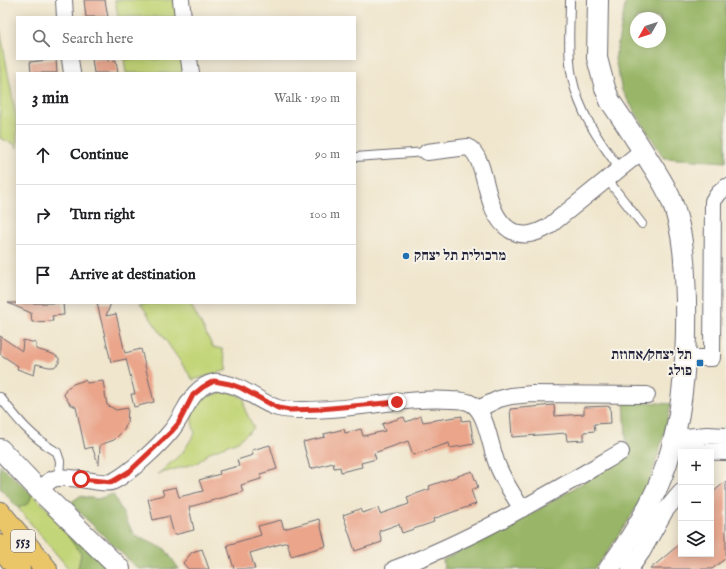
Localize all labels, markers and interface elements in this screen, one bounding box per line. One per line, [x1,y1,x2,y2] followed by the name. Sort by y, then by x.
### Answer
[630,12,666,48] north arrow
[16,16,356,60] search box
[30,27,52,49] icon: search
[62,29,133,48] text: Search here
[32,88,69,109] text: 3 min
[274,90,340,107] text: Walk · 190 m
[32,144,54,166] icon: ahead
[70,145,128,164] text: Continue
[315,146,340,163] text: 90 m
[32,204,54,226] icon: right
[70,205,135,224] text: Turn right
[310,206,340,223] text: 100 m
[414,247,506,265] place label: מרכולית תל יצחק
[401,251,411,261] marker: מרכולית תל יצחק
[32,264,54,286] icon: arrive
[70,265,196,284] text: Arrive at destination
[611,346,692,380] place label: תל יצחק/אחוזת פולג
[695,358,705,368] marker: תל יצחק/אחוזת פולג
[388,393,406,411] route end
[678,449,714,557] map controls
[678,449,714,485] button: +
[72,470,90,488] route start
[678,485,714,521] button: −
[678,521,714,557] button: layers
[11,530,35,552] road number: 553

